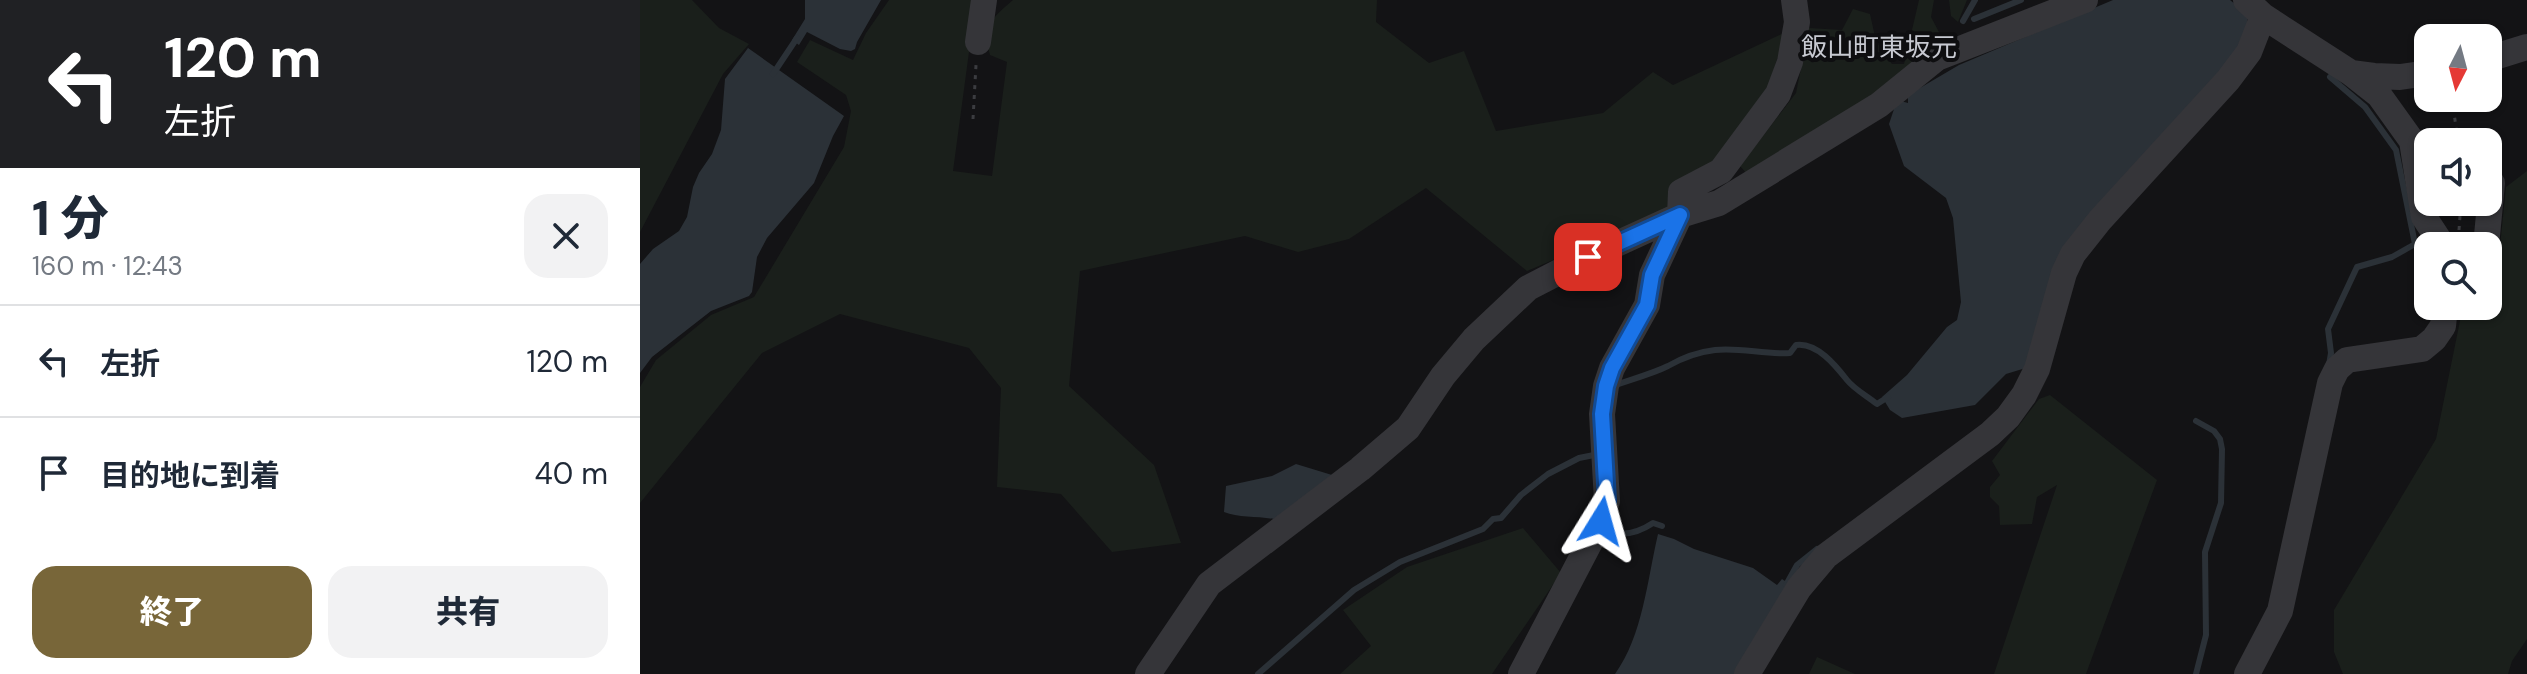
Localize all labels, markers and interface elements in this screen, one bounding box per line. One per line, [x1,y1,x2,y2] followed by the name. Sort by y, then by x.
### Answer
[164,21,322,94] text: 120 m
[2414,24,2502,112] north arrow
[2414,24,2502,320] map controls
[1801,30,1957,64] district label: 飯山町東坂元
[32,32,136,136] icon: left
[164,98,236,145] text: 左折
[2414,128,2502,216] button: sound
[32,187,109,250] text: 1 分
[524,194,608,278] button: close
[1554,223,1622,291] pin
[2414,232,2502,320] button: search
[1566,235,1610,279] icon: arrive
[32,249,183,283] text: 160 m · 12:43
[32,339,76,383] icon: left
[526,342,608,381] text: 120 m
[100,344,160,383] text: 左折
[32,451,76,495] icon: arrive
[535,454,608,493] text: 40 m
[100,456,280,495] text: 目的地に到着
[1559,479,1643,563] position arrow
[32,566,312,658] button: 終了
[328,566,608,658] button: 共有

